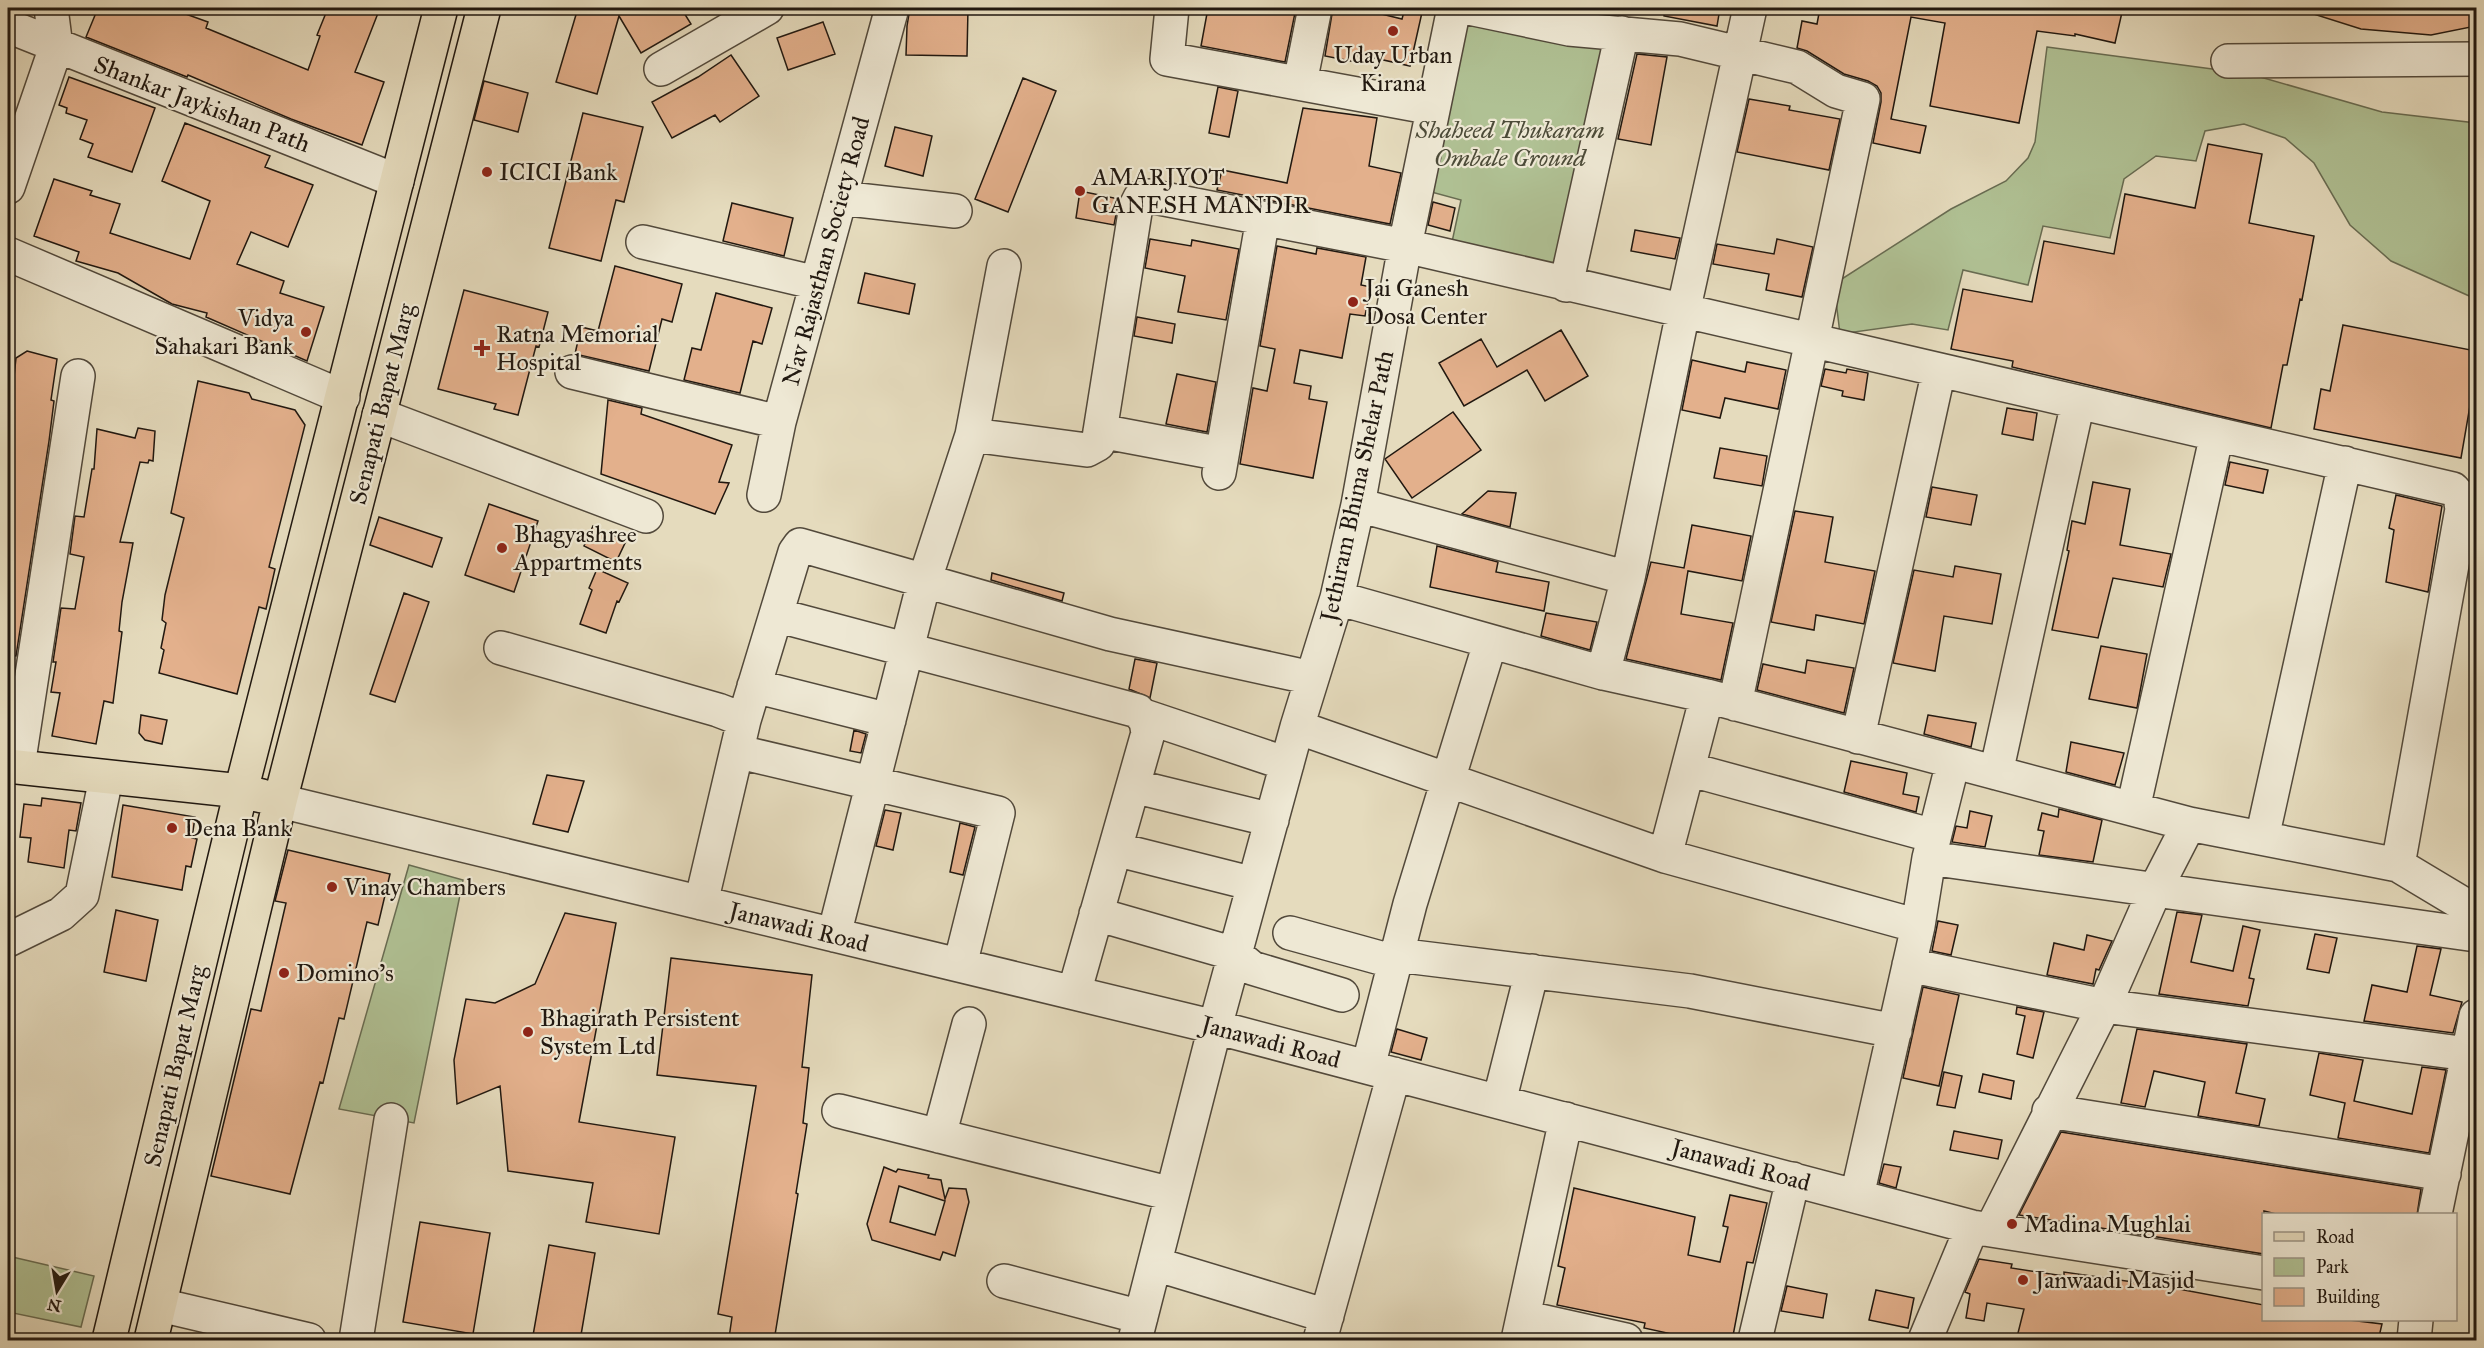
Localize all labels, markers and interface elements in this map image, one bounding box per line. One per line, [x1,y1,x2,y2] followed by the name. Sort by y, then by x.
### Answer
[1386,24,1400,38] marker: Uday Urban Kirana
[1334,40,1452,98] place label: Uday Urban Kirana
[90,49,314,159] street label: Shankar Jaykishan Path
[776,113,876,389] street label: Nav Rajasthan Society Road
[1414,115,1605,173] park label: Shaheed Thukaram Ombale Ground
[499,157,618,187] place label: ICICI Bank
[1091,162,1311,220] place label: AMARJYOT GANESH MANDIR
[480,165,494,179] marker: ICICI Bank
[1073,184,1087,198] marker: AMARJYOT GANESH MANDIR
[1362,273,1487,331] place label: Jai Ganesh Dosa Center
[1346,295,1360,309] marker: Jai Ganesh Dosa Center
[343,300,422,508] street label: Senapati Bapat Marg
[154,303,295,361] place label: Vidya Sahakari Bank
[496,319,659,377] place label: Ratna Memorial Hospital
[299,325,313,339] marker: Vidya Sahakari Bank
[473,339,491,357] marker: Ratna Memorial Hospital
[1313,348,1400,627] street label: Jethiram Bhima Shelar Path
[513,519,642,577] place label: Bhagyashree Appartments
[495,541,509,555] marker: Bhagyashree Appartments
[184,813,292,843] place label: Dena Bank
[165,821,179,835] marker: Dena Bank
[343,872,506,902] place label: Vinay Chambers
[325,880,339,894] marker: Vinay Chambers
[723,894,872,959] street label: Janawadi Road
[296,958,394,988] place label: Domino's
[137,961,213,1170] street label: Senapati Bapat Marg
[277,966,291,980] marker: Domino's
[540,1003,740,1061] place label: Bhagirath Persistent System Ltd
[1195,1008,1344,1075] street label: Janawadi Road
[521,1025,535,1039] marker: Bhagirath Persistent System Ltd
[1665,1131,1814,1198] street label: Janawadi Road
[2024,1209,2191,1239] place label: Madina Mughlai
[2262,1213,2457,1321] legend
[2005,1217,2019,1231] marker: Madina Mughlai
[2316,1226,2354,1248] text: Road
[2316,1256,2349,1278] text: Park
[27,1261,87,1321] north arrow
[2032,1265,2195,1295] place label: Janwaadi Masjid
[2016,1273,2030,1287] marker: Janwaadi Masjid
[2316,1286,2380,1309] text: Building
[45,1295,63,1316] text: N

